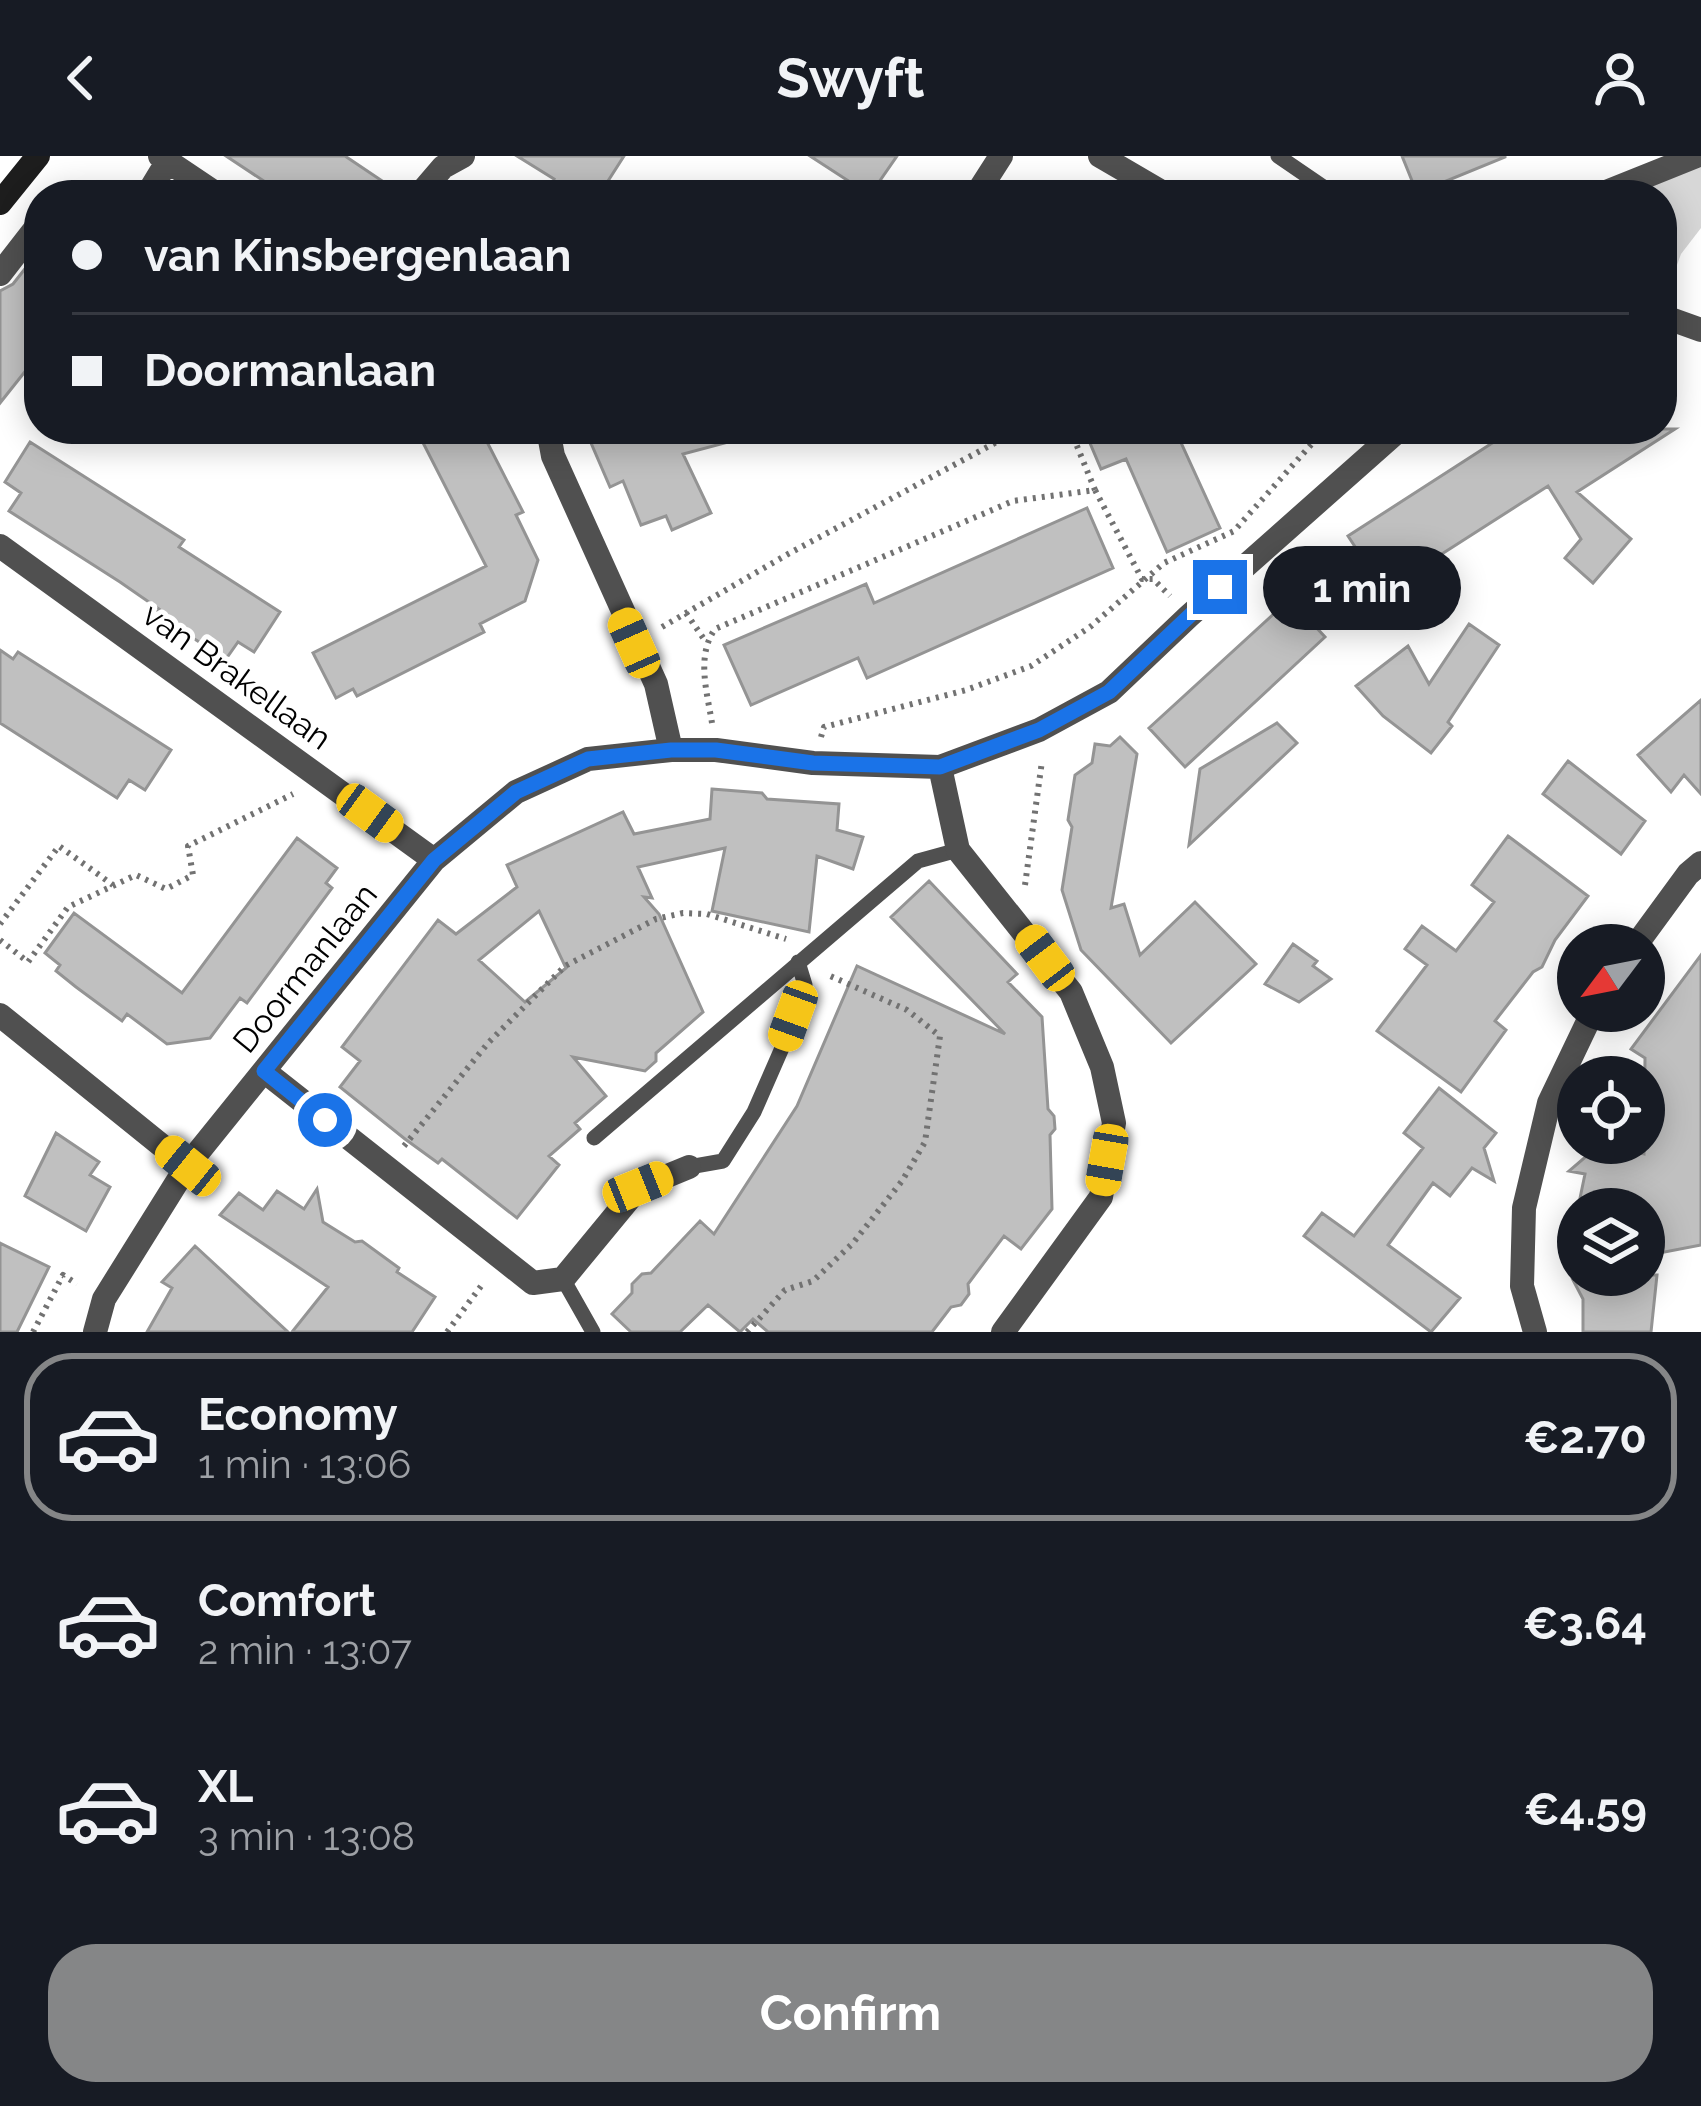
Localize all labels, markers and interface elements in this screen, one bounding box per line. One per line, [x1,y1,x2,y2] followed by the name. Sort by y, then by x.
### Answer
[48,45,114,111] icon: back
[1587,45,1653,111] icon: person
[777,46,924,110] text: Swyft
[144,229,571,282] text: van Kinsbergenlaan
[144,344,436,397] text: Doormanlaan
[1262,545,1460,629] callout: 1 min
[1193,560,1247,614] route end
[1313,565,1411,611] text: 1 min
[135,595,339,757] street label: van Brakellaan
[603,603,665,683] car
[330,777,410,849] car
[225,876,385,1060] street label: Doormanlaan
[1009,918,1081,998] car
[1557,924,1665,1032] north arrow
[1557,924,1665,1296] map controls
[764,976,822,1056] car
[1557,1056,1665,1164] button: locate
[298,1093,352,1147] route start
[1083,1121,1131,1199] car
[149,1129,227,1203] car
[598,1157,678,1217] car
[1557,1188,1665,1296] button: layers
[54,1383,162,1491] icon: car
[198,1388,398,1441] text: Economy
[1524,1411,1647,1464] text: €2.70
[198,1441,411,1487] text: 1 min · 13:06
[54,1569,162,1677] icon: car
[198,1574,376,1627] text: Comfort
[1523,1597,1647,1650] text: €3.64
[198,1627,412,1673] text: 2 min · 13:07
[54,1755,162,1863] icon: car
[198,1760,253,1813] text: XL
[1524,1783,1647,1836] text: €4.59
[198,1813,415,1859] text: 3 min · 13:08
[48,1944,1653,2082] button: Confirm

